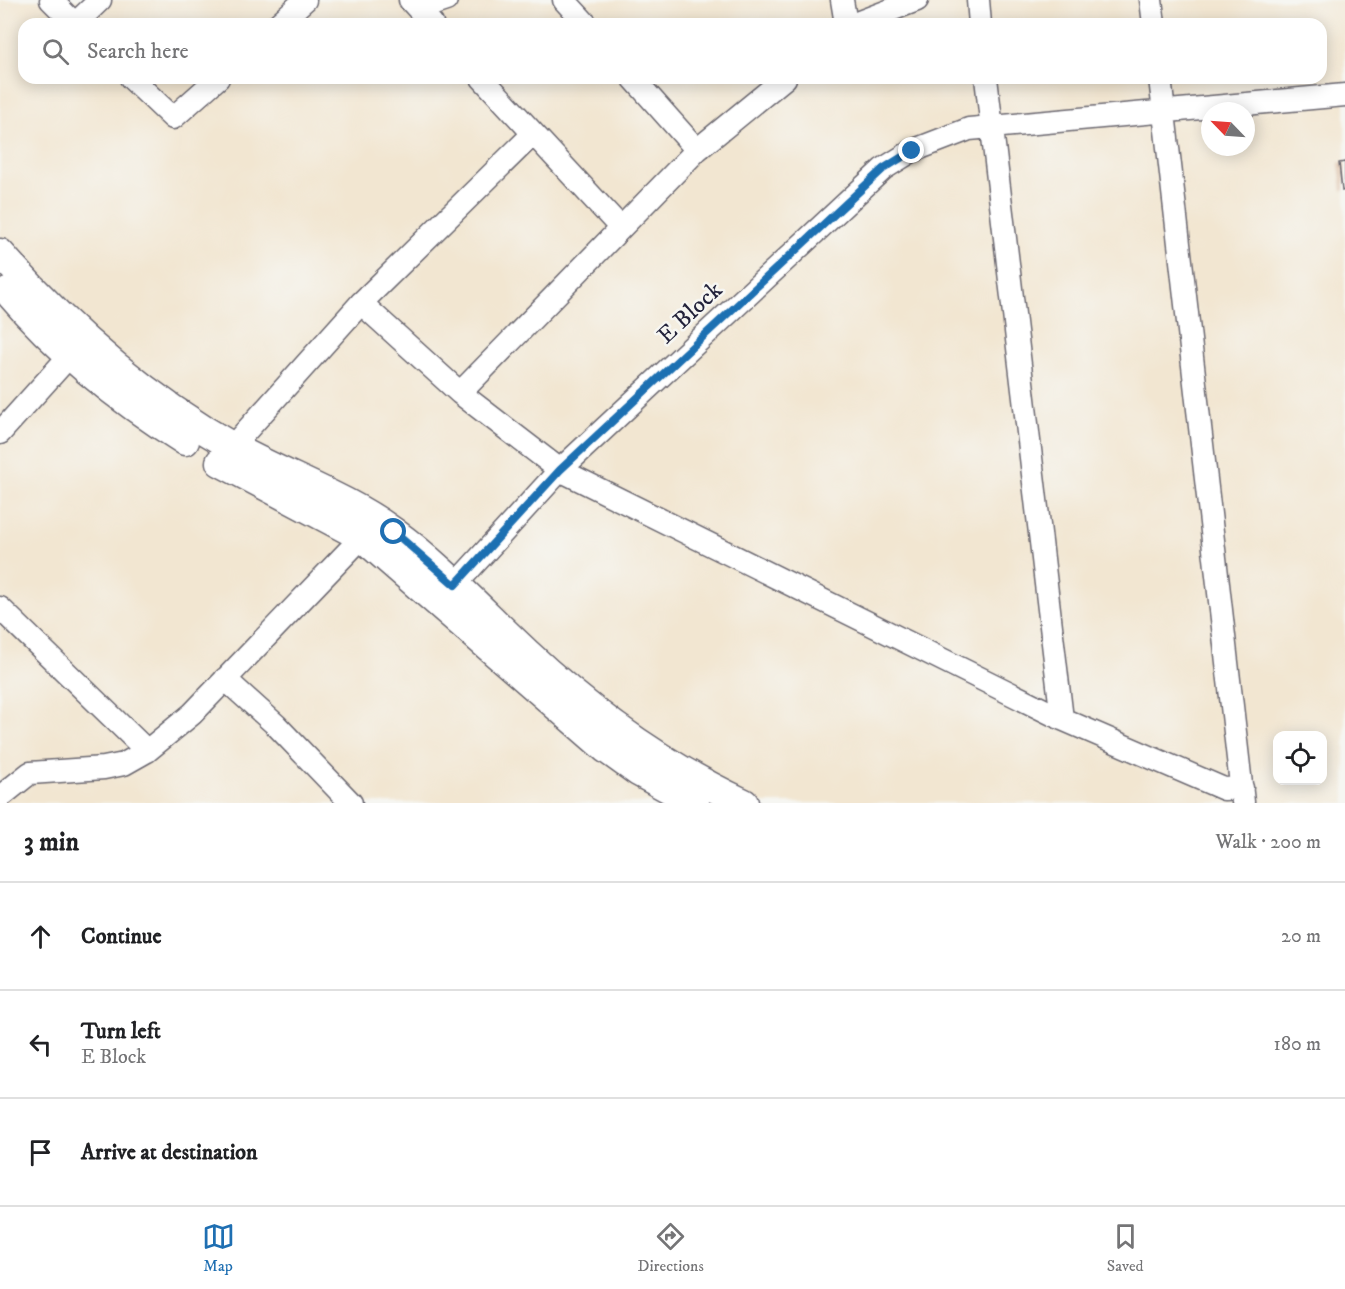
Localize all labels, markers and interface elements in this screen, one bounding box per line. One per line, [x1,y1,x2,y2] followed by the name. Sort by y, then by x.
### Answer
[18,18,1327,84] search box
[39,35,72,68] icon: search
[87,38,189,65] text: Search here
[1201,102,1255,156] north arrow
[898,137,924,163] route end
[651,275,729,351] street label: E Block
[380,518,406,544] route start
[1273,731,1327,785] map controls
[1273,731,1327,785] button: locate
[24,826,79,859] text: 3 min
[1215,830,1321,855] text: Walk · 200 m
[24,920,57,953] icon: ahead
[81,923,162,950] text: Continue
[1281,924,1321,949] text: 20 m
[81,1018,161,1045] text: Turn left
[24,1028,57,1061] icon: left
[1274,1032,1321,1057] text: 180 m
[81,1045,146,1070] text: E Block
[24,1136,57,1169] icon: arrive
[81,1139,258,1166] text: Arrive at destination
[202,1220,235,1276] tab: Map
[638,1220,704,1276] tab: Directions
[1107,1220,1144,1276] tab: Saved

